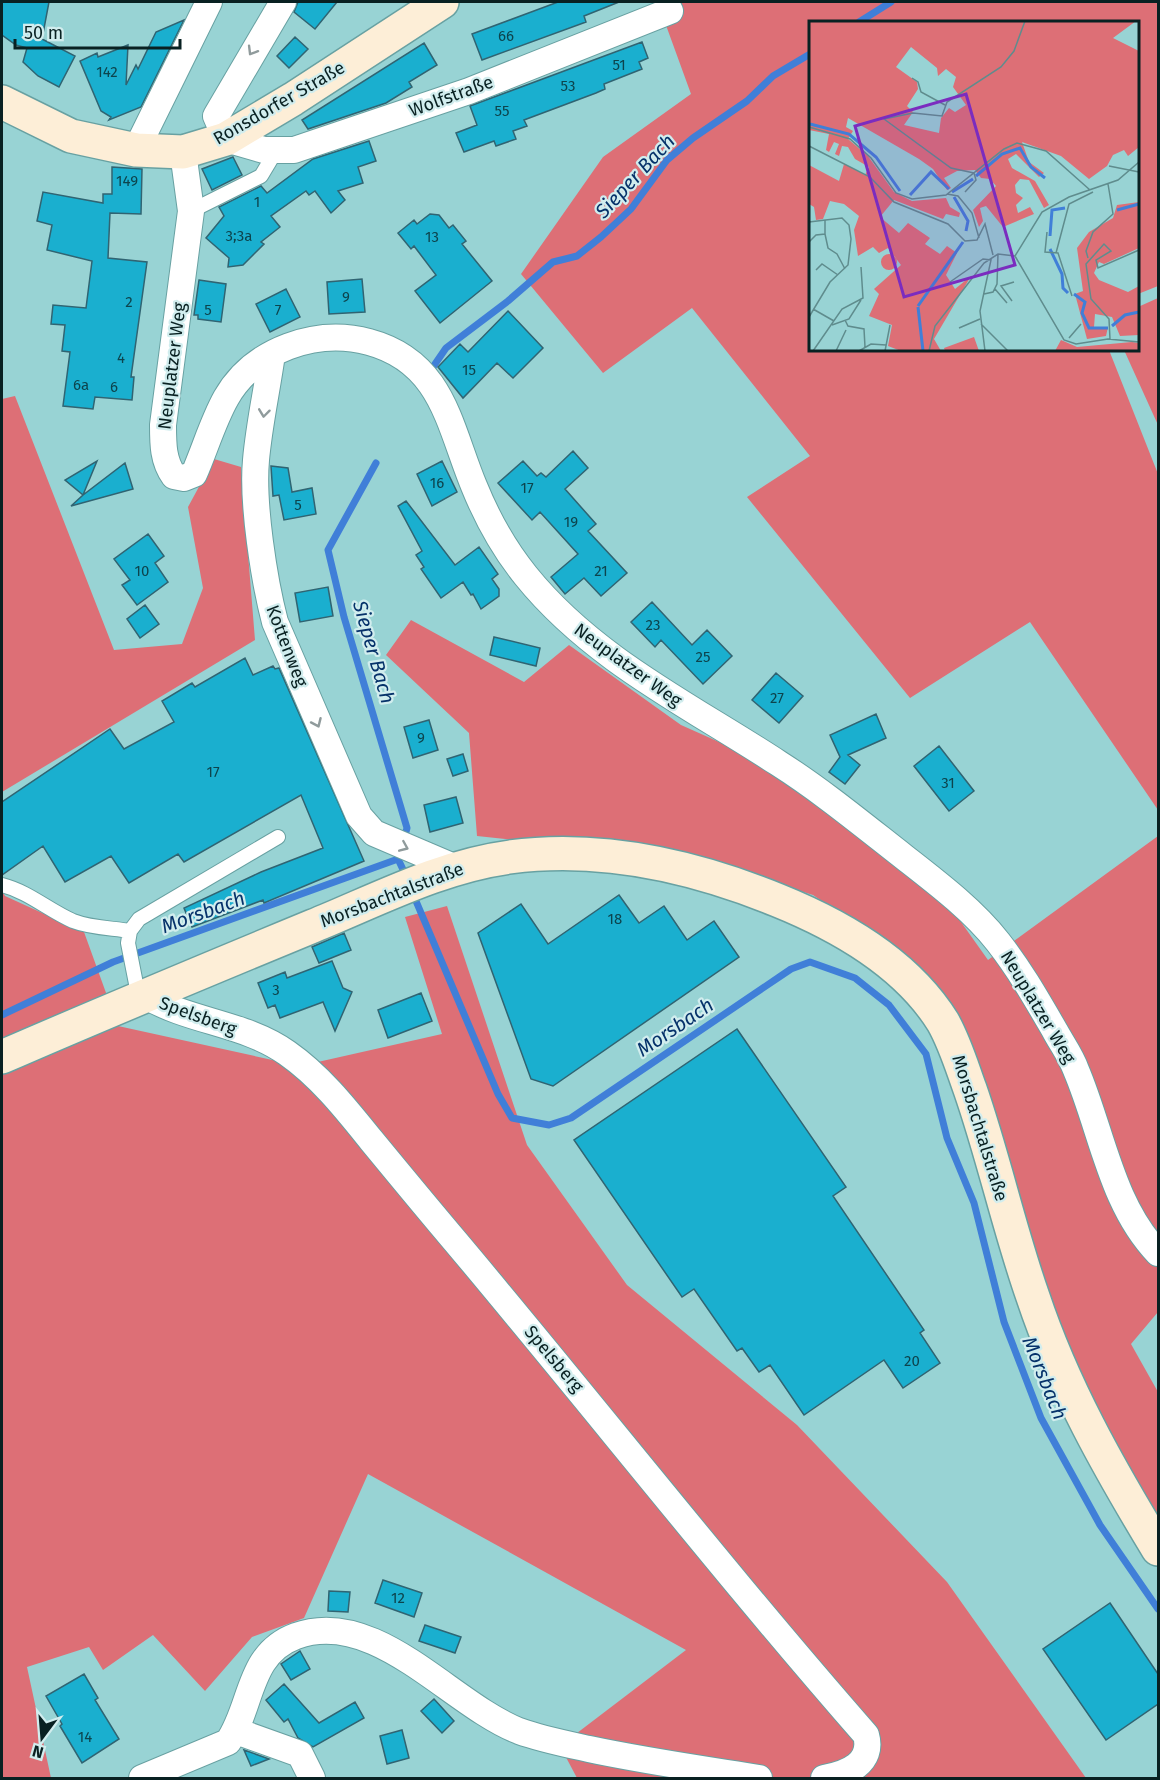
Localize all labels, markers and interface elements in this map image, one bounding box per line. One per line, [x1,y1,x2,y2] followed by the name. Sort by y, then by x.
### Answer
[15,12,180,50] scale bar
[809,21,1139,351] inset map
[24,22,63,44] text: 50 m
[498,27,514,45] house number: 66
[247,45,259,55] one-way arrow
[209,56,349,150] street label: Ronsdorfer Straße
[612,56,626,74] house number: 51
[96,63,118,81] house number: 142
[406,71,496,121] street label: Wolfstraße
[561,77,575,95] house number: 53
[495,102,509,120] house number: 55
[589,129,680,224] water label: Sieper Bach
[116,172,138,190] house number: 149
[254,193,260,211] house number: 1
[226,227,252,245] house number: 3;3a
[425,228,439,246] house number: 13
[342,288,350,306] house number: 9
[125,293,133,311] house number: 2
[153,301,191,431] street label: Neuplatzer Weg
[204,301,212,319] house number: 5
[275,301,282,319] house number: 7
[117,349,125,367] house number: 4
[462,361,476,379] house number: 15
[73,376,89,394] house number: 6a
[110,378,118,396] house number: 6
[258,408,271,417] one-way arrow
[430,474,444,492] house number: 16
[520,479,534,497] house number: 17
[294,496,302,514] house number: 5
[564,513,578,531] house number: 19
[135,562,149,580] house number: 10
[594,562,608,580] house number: 21
[348,597,400,706] water label: Sieper Bach
[261,602,313,691] street label: Kottenweg
[646,616,660,634] house number: 23
[570,619,687,712] street label: Neuplatzer Weg
[696,648,710,666] house number: 25
[770,689,784,707] house number: 27
[310,716,322,727] one-way arrow
[417,729,425,747] house number: 9
[206,763,220,781] house number: 17
[941,774,955,792] house number: 31
[398,840,409,852] one-way arrow
[317,858,467,932] street label: Morsbachtalstraße
[158,886,248,938] water label: Morsbach
[608,910,622,928] house number: 18
[996,947,1081,1068] street label: Neuplatzer Weg
[272,981,280,999] house number: 3
[156,992,240,1040] street label: Spelsberg
[632,993,718,1061] water label: Morsbach
[947,1052,1013,1204] street label: Morsbachtalstraße
[520,1321,589,1397] street label: Spelsberg
[1017,1333,1073,1423] water label: Morsbach
[904,1352,920,1370] house number: 20
[391,1589,405,1607] house number: 12
[12,1708,72,1768] north arrow
[78,1728,92,1746] house number: 14
[30,1741,46,1763] text: N

